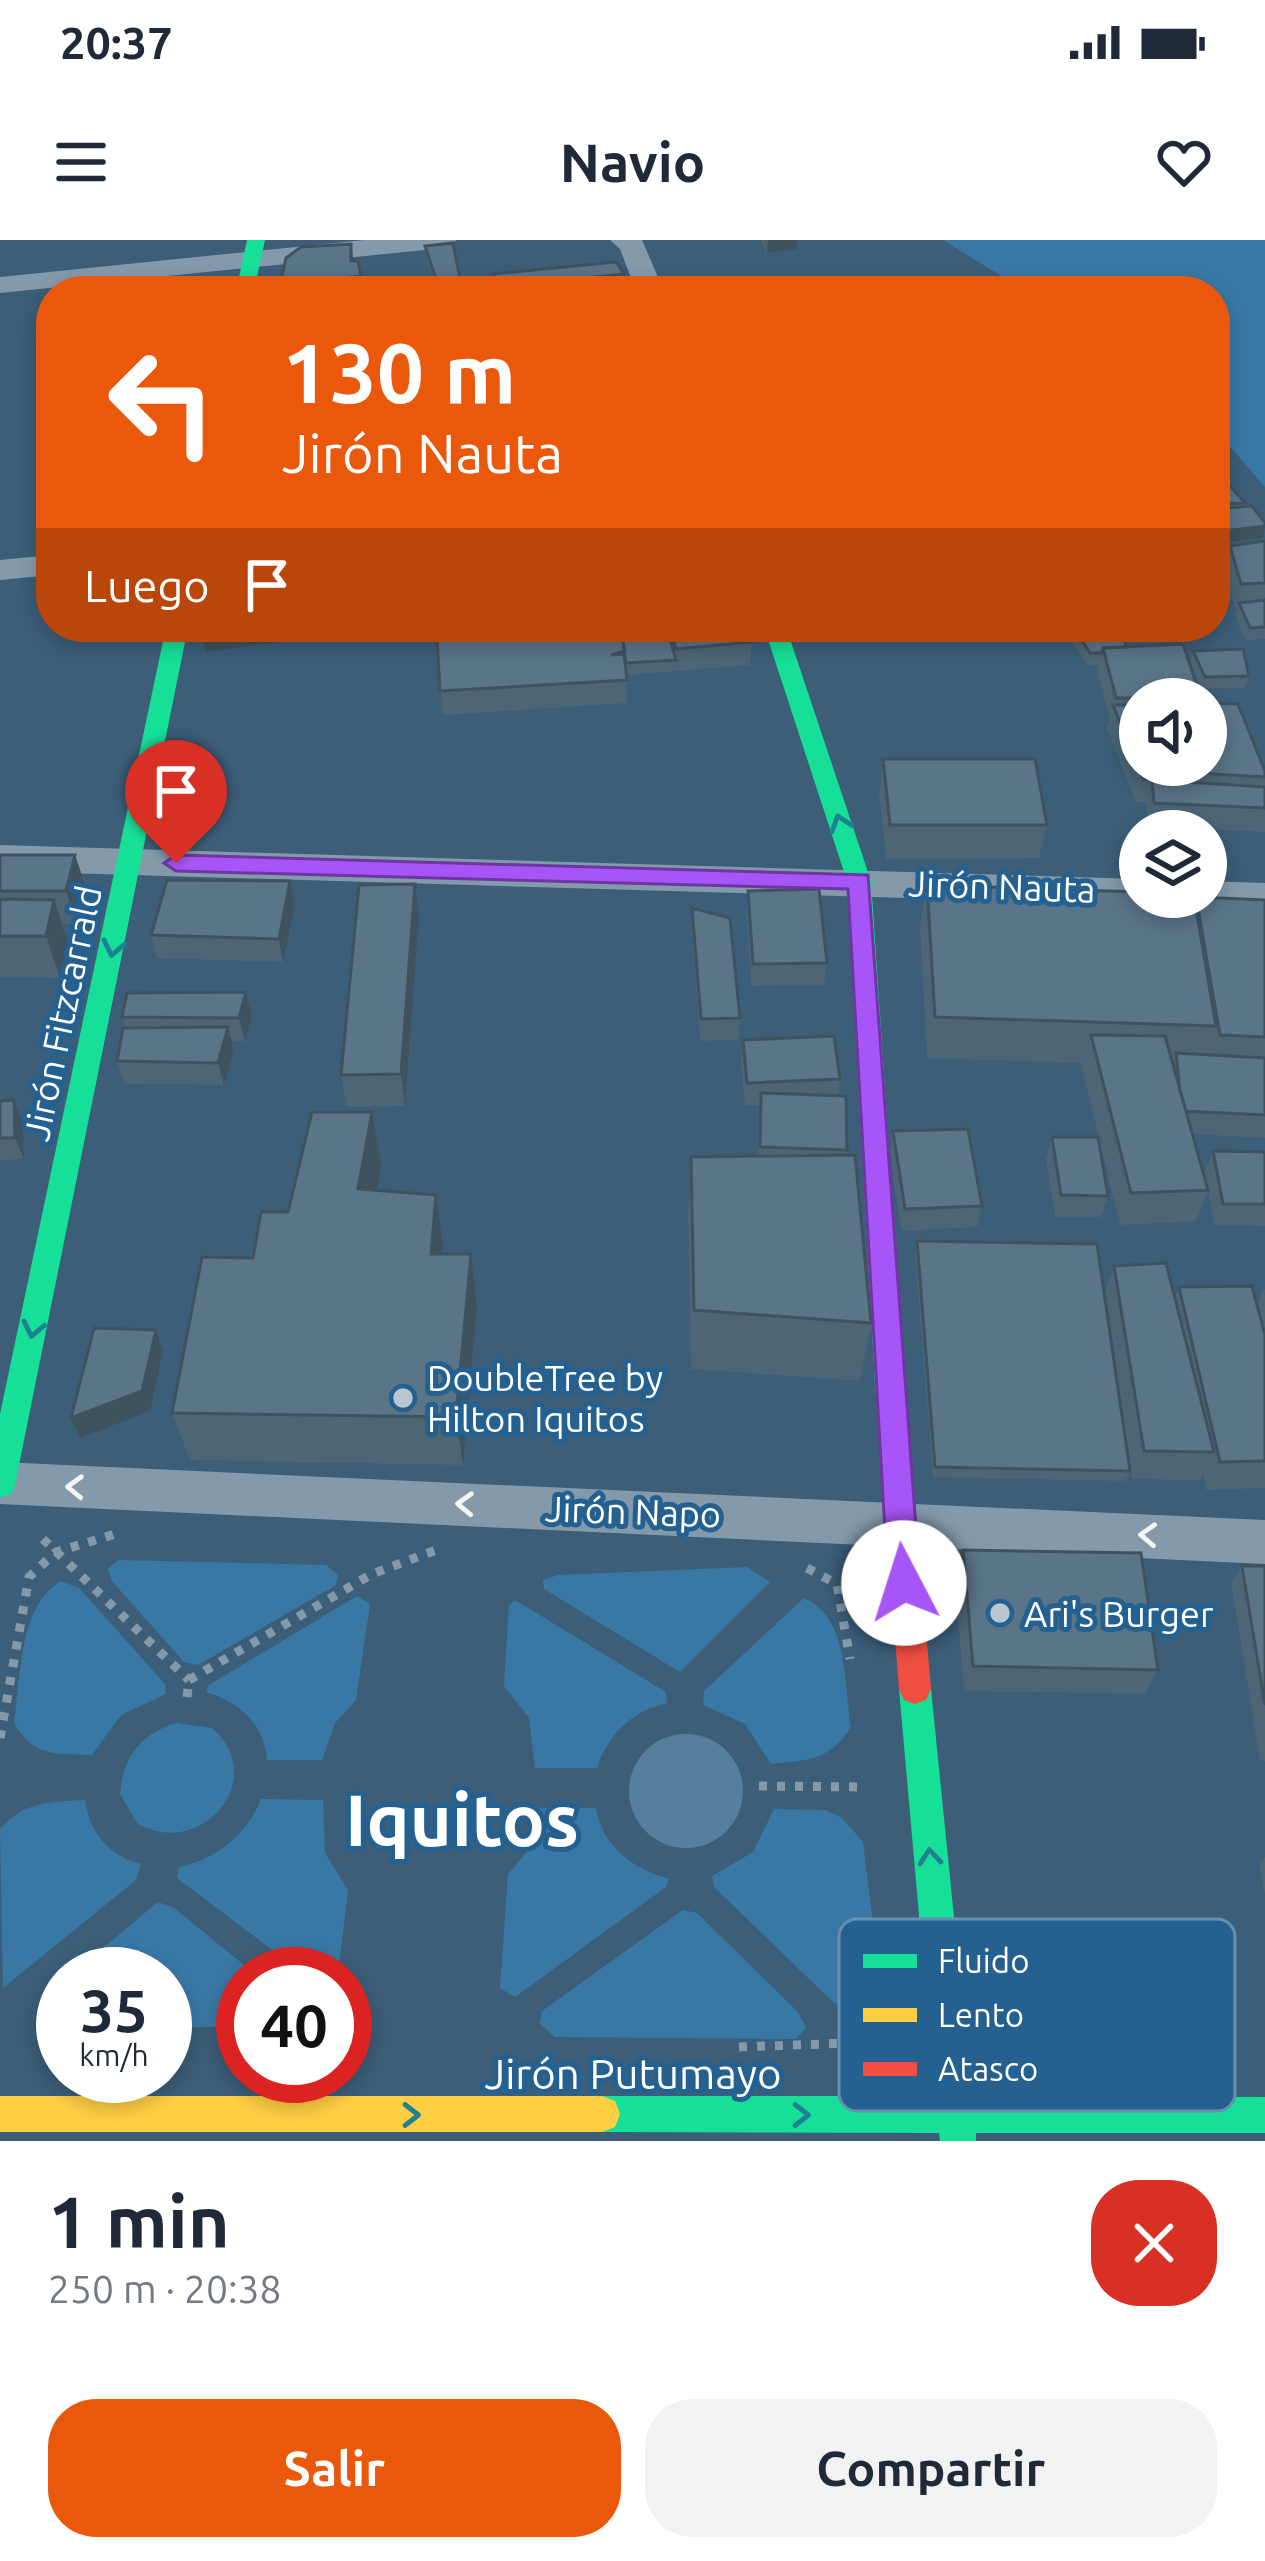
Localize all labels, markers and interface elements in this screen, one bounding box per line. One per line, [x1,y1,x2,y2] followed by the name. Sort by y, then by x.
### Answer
[60,17,173,68] text: 20:37
[48,129,114,195] icon: menu
[1151,129,1217,195] icon: heart
[560,132,705,192] text: Navio
[84,324,240,480] icon: left
[282,325,516,419] text: 130 m
[282,423,563,483] text: Jirón Nauta
[234,552,300,618] icon: arrive
[84,560,210,611] text: Luego
[1119,678,1227,918] map controls
[1119,678,1227,786] button: sound
[125,740,227,863] pin
[143,758,209,824] icon: arrive
[1119,810,1227,918] button: layers
[830,813,855,834] one-way arrow
[908,862,1096,910] street label: Jirón Nauta
[15,882,109,1144] street label: Jirón Fitzcarrald
[101,937,126,957] one-way arrow
[21,1319,46,1339] one-way arrow
[427,1357,663,1439] place label: DoubleTree by Hilton Iquitos
[390,1385,416,1411] marker: DoubleTree by Hilton Iquitos
[65,1474,84,1500] one-way arrow
[544,1487,722,1535] street label: Jirón Napo
[455,1491,474,1517] one-way arrow
[841,1520,967,1646] position arrow
[1138,1522,1157,1548] one-way arrow
[1024,1593,1214,1634] place label: Ari's Burger
[987,1600,1013,1626] marker: Ari's Burger
[345,1779,579,1860] district label: Iquitos
[918,1848,943,1867] one-way arrow
[839,1919,1235,2111] legend
[938,1942,1029,1979] text: Fluido
[216,1947,372,2103] speed limit sign: 40
[80,1976,148,2043] text: 35
[938,1996,1024,2033] text: Lento
[79,2038,149,2072] text: km/h
[484,2050,782,2097] street label: Jirón Putumayo
[938,2050,1038,2087] text: Atasco
[403,2102,421,2128] one-way arrow
[793,2102,811,2128] one-way arrow
[1091,2180,1217,2306] button: close
[48,2181,230,2262] text: 1 min
[48,2267,282,2310] text: 250 m · 20:38
[48,2399,621,2537] button: Salir
[645,2399,1217,2537] button: Compartir

